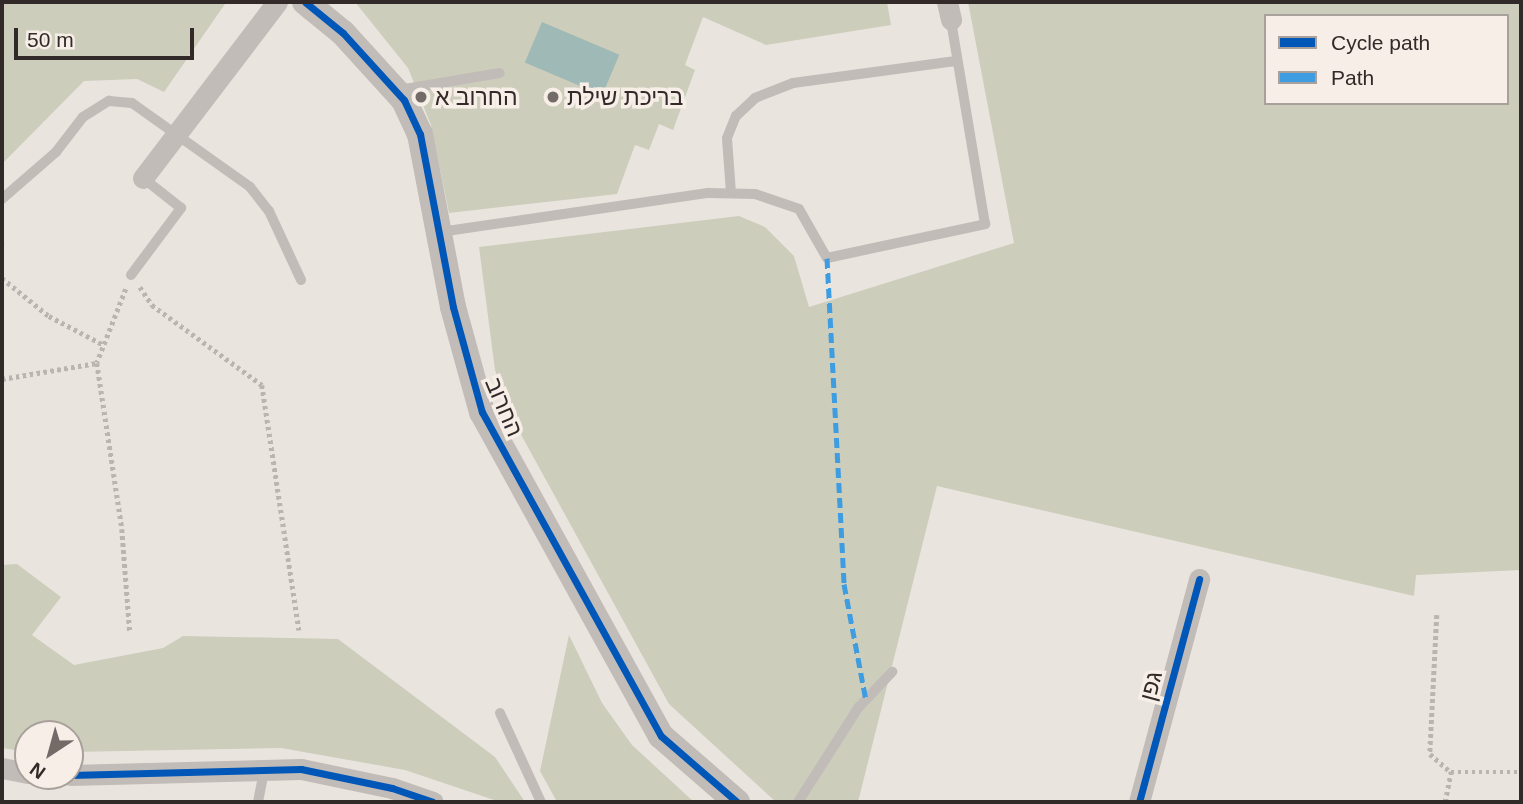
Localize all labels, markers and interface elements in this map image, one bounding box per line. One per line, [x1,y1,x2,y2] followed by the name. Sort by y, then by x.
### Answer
[18,14,198,58] scale bar
[1264,14,1509,105] legend
[27,28,74,51] text: 50 m
[1331,31,1430,54] text: Cycle path
[1331,66,1374,89] text: Path
[435,83,518,111] place label: החרוב א
[567,83,683,111] place label: בריכת שילת
[413,89,429,105] marker: החרוב א
[545,89,561,105] marker: בריכת שילת
[479,373,529,441] street label: החרוב
[1134,668,1168,704] street label: גפן
[14,720,84,790] north arrow
[26,758,49,783] text: N

